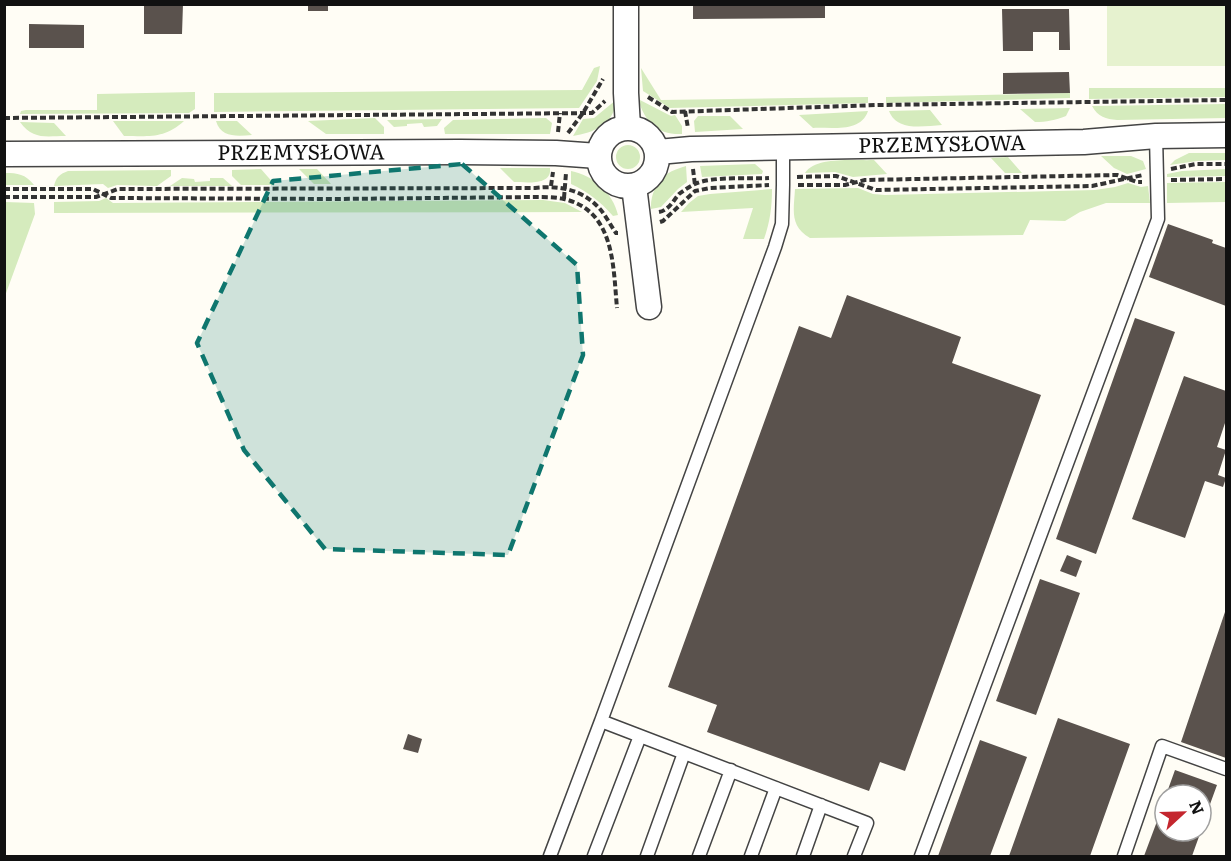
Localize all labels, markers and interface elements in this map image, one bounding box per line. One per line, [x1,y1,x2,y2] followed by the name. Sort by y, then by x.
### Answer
[858,125,1026,159] street label: PRZEMYSŁOWA
[217,134,385,166] street label: PRZEMYSŁOWA
[1153,783,1213,843] north arrow
[1184,796,1211,818] text: N

